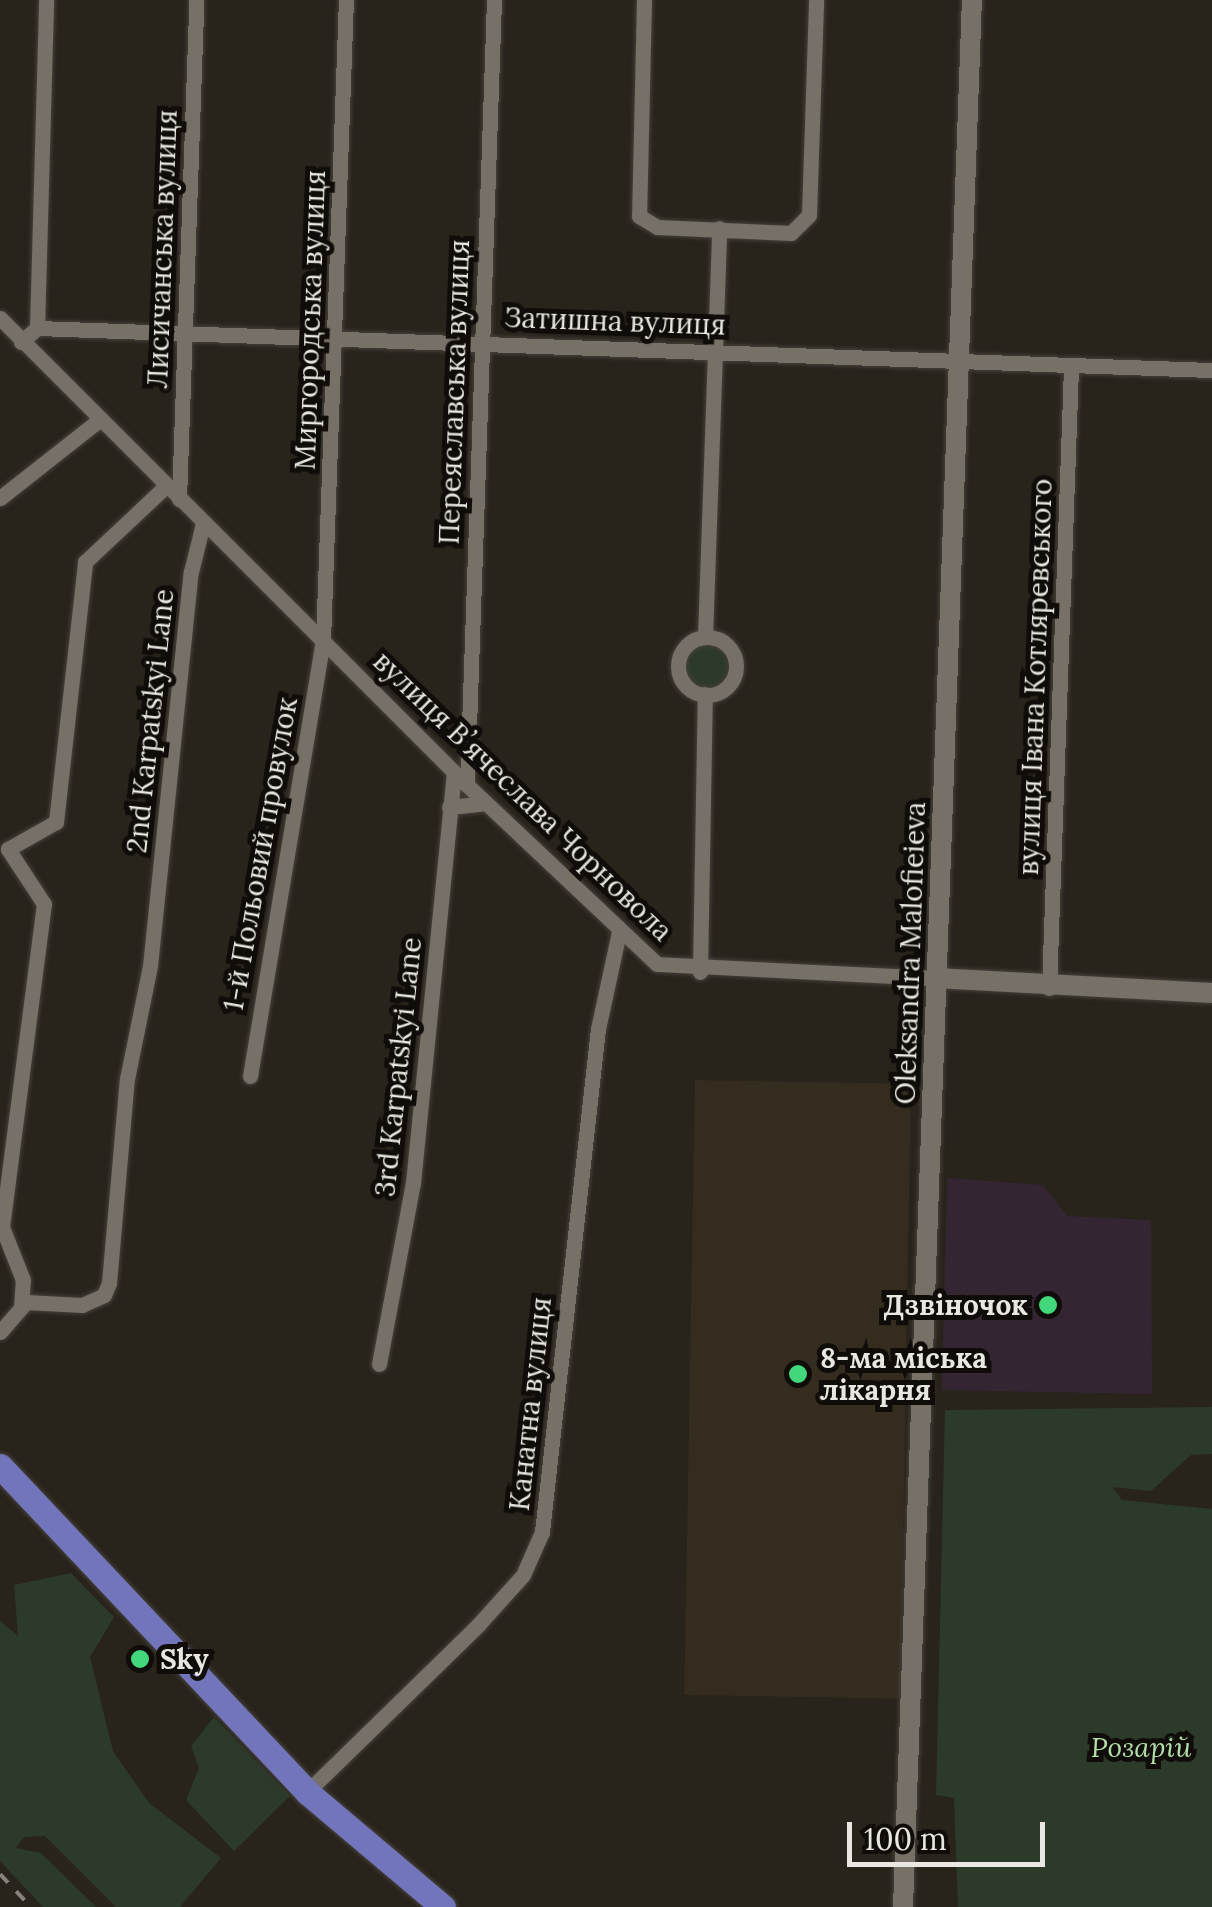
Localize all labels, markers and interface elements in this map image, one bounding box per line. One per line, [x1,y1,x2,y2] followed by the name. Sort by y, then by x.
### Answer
[140,109,184,389] street label: Лисичанська вулиця
[288,169,332,471] street label: Миргородська вулиця
[432,239,476,545] street label: Переяславська вулиця
[504,300,726,342] street label: Затишна вулиця
[1011,478,1059,876] street label: вулиця Івана Котляревського
[119,587,181,855] street label: 2nd Karpatskyi Lane
[367,644,679,948] street label: вулиця Вʼячеслава Чорновола
[216,695,304,1013] street label: 1-й Польовий провулок
[888,801,932,1105] street label: Oleksandra Malofieieva
[368,936,428,1198] street label: 3rd Karpatskyi Lane
[883,1288,1028,1322] place label: Дзвіночок
[1037,1294,1059,1316] marker: Дзвіночок
[502,1296,558,1512] street label: Канатна вулиця
[820,1341,987,1407] place label: 8-ма міська лікарня
[785,1361,811,1387] marker: 8-ма міська лікарня
[160,1642,209,1676] place label: Sky
[129,1648,151,1670] marker: Sky
[1091,1730,1191,1764] park label: Розарій
[852,1802,1050,1864] scale bar
[864,1820,947,1858] text: 100 m

